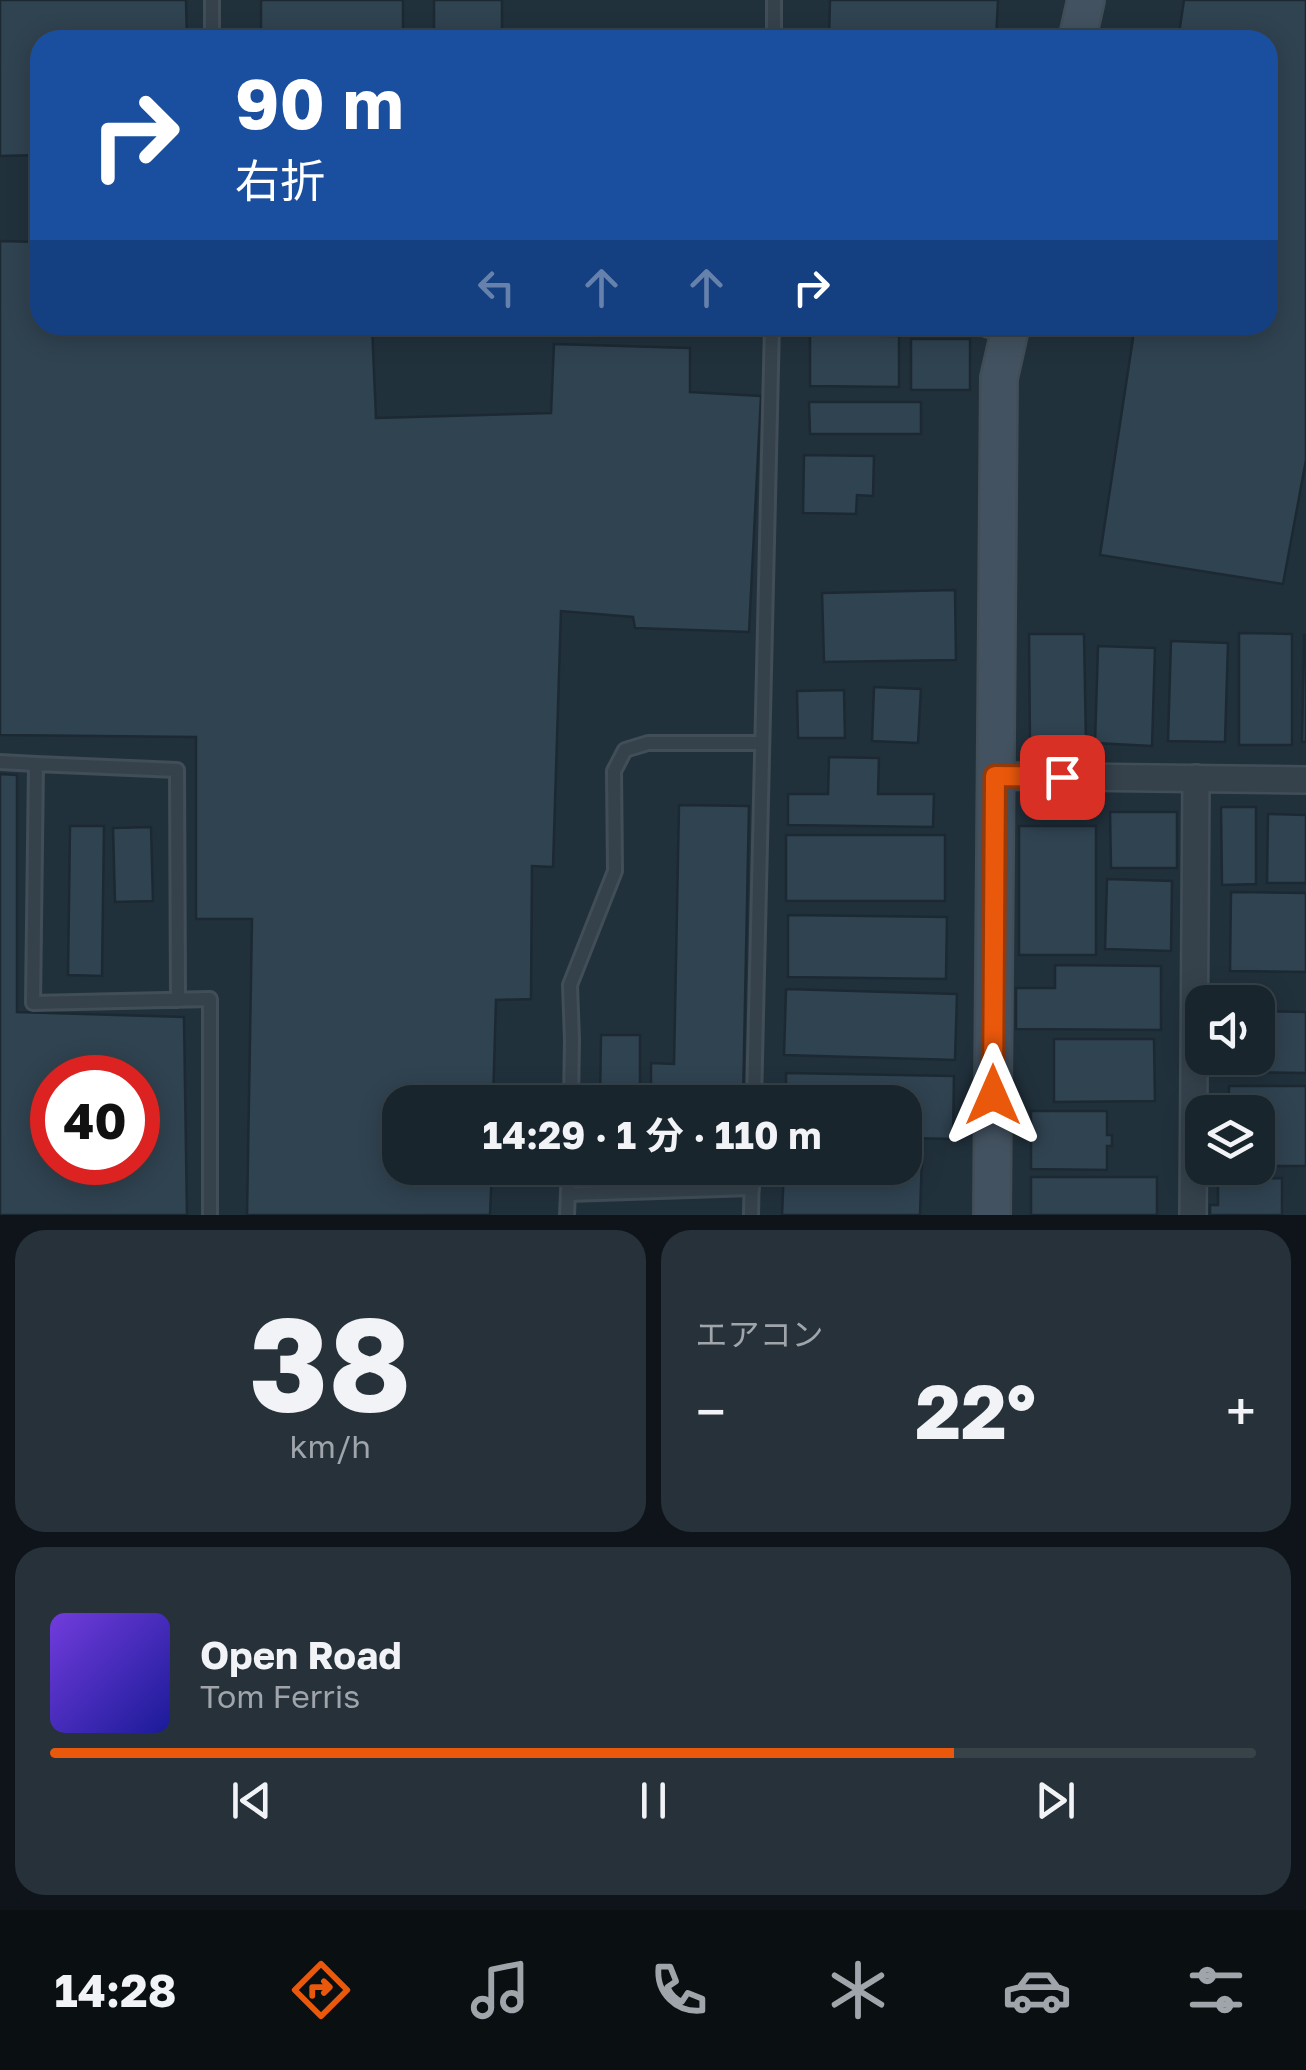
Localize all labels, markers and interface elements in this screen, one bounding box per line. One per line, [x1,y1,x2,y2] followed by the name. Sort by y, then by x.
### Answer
[235,60,404,144] text: 90 m
[70,70,200,200] icon: right
[235,153,325,207] text: 右折
[469,260,524,315] icon: left
[574,260,629,315] icon: ahead
[679,260,734,315] icon: ahead
[784,260,839,315] icon: right
[1020,735,1105,820] pin
[1035,750,1090,805] icon: arrive
[1185,985,1275,1185] map controls
[1185,985,1275,1075] button: sound
[941,1043,1045,1147] position arrow
[30,1055,160,1185] speed limit sign: 40
[1185,1095,1275,1185] button: layers
[483,1112,821,1157] text: 14:29 · 1 分 · 110 m
[249,1284,412,1440] text: 38
[696,1315,824,1353] text: エアコン
[915,1365,1036,1456] text: 22°
[696,1378,726,1444] text: −
[1226,1378,1256,1444] text: +
[290,1427,371,1465] text: km/h
[200,1632,402,1677] text: Open Road
[200,1677,360,1715] text: Tom Ferris
[224,1773,279,1828] icon: previous
[626,1773,681,1828] icon: pause
[1028,1773,1083,1828] icon: next
[286,1955,356,2025] icon: directions
[465,1955,535,2025] icon: music
[644,1955,714,2025] icon: phone
[823,1955,893,2025] icon: climate
[1002,1955,1072,2025] icon: car
[1181,1955,1251,2025] icon: filters
[55,1963,177,2017] text: 14:28

